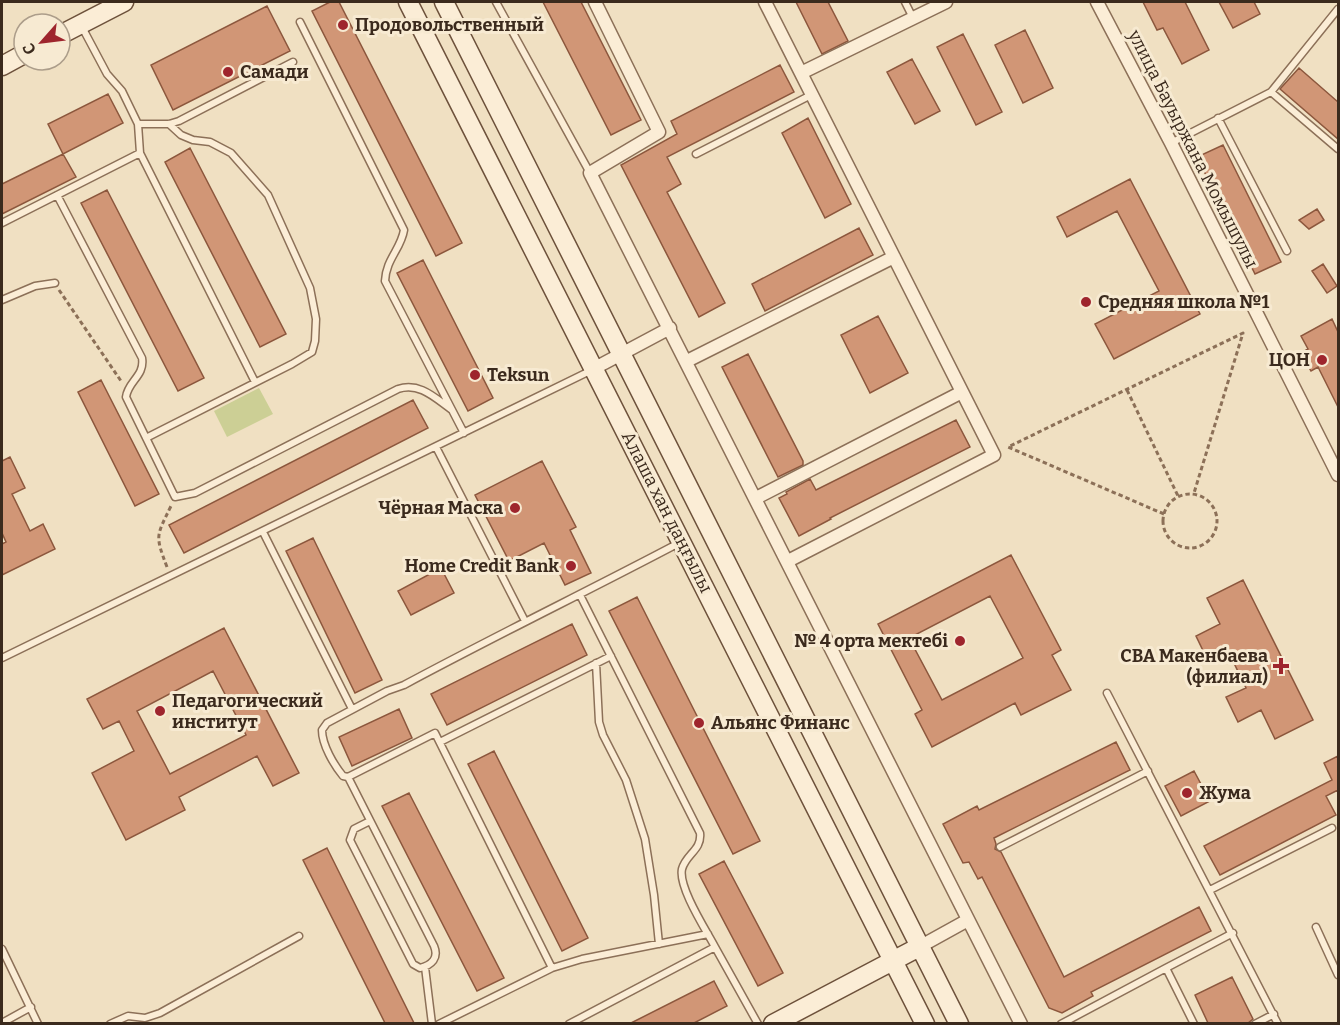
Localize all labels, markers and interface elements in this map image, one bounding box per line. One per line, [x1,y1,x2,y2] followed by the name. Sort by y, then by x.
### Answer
[12,12,72,72] north arrow
[355,14,544,36] place label: Продовольственный
[336,18,350,32] marker: Продовольственный
[1123,25,1263,272] street label: улица Бауыржана Момышулы
[18,40,40,58] text: С
[240,61,309,83] place label: Самади
[221,65,235,79] marker: Самади
[1098,291,1270,313] place label: Средняя школа №1
[1079,295,1093,309] marker: Средняя школа №1
[1269,349,1310,371] place label: ЦОН
[1315,353,1329,367] marker: ЦОН
[487,364,550,386] place label: Teksun
[468,368,482,382] marker: Teksun
[617,428,717,596] street label: Алаша хан даңғылы
[378,497,503,519] place label: Чёрная Маска
[508,501,522,515] marker: Чёрная Маска
[404,555,559,577] place label: Home Credit Bank
[564,559,578,573] marker: Home Credit Bank
[794,630,948,652] place label: № 4 орта мектебі
[953,634,967,648] marker: № 4 орта мектебі
[1120,645,1268,688] place label: СВА Макенбаева (филиал)
[1272,657,1290,675] marker: СВА Макенбаева (филиал)
[172,690,323,733] place label: Педагогический институт
[153,704,167,718] marker: Педагогический институт
[711,712,850,734] place label: Альянс Финанс
[692,716,706,730] marker: Альянс Финанс
[1199,782,1251,804] place label: Жума
[1180,786,1194,800] marker: Жума

